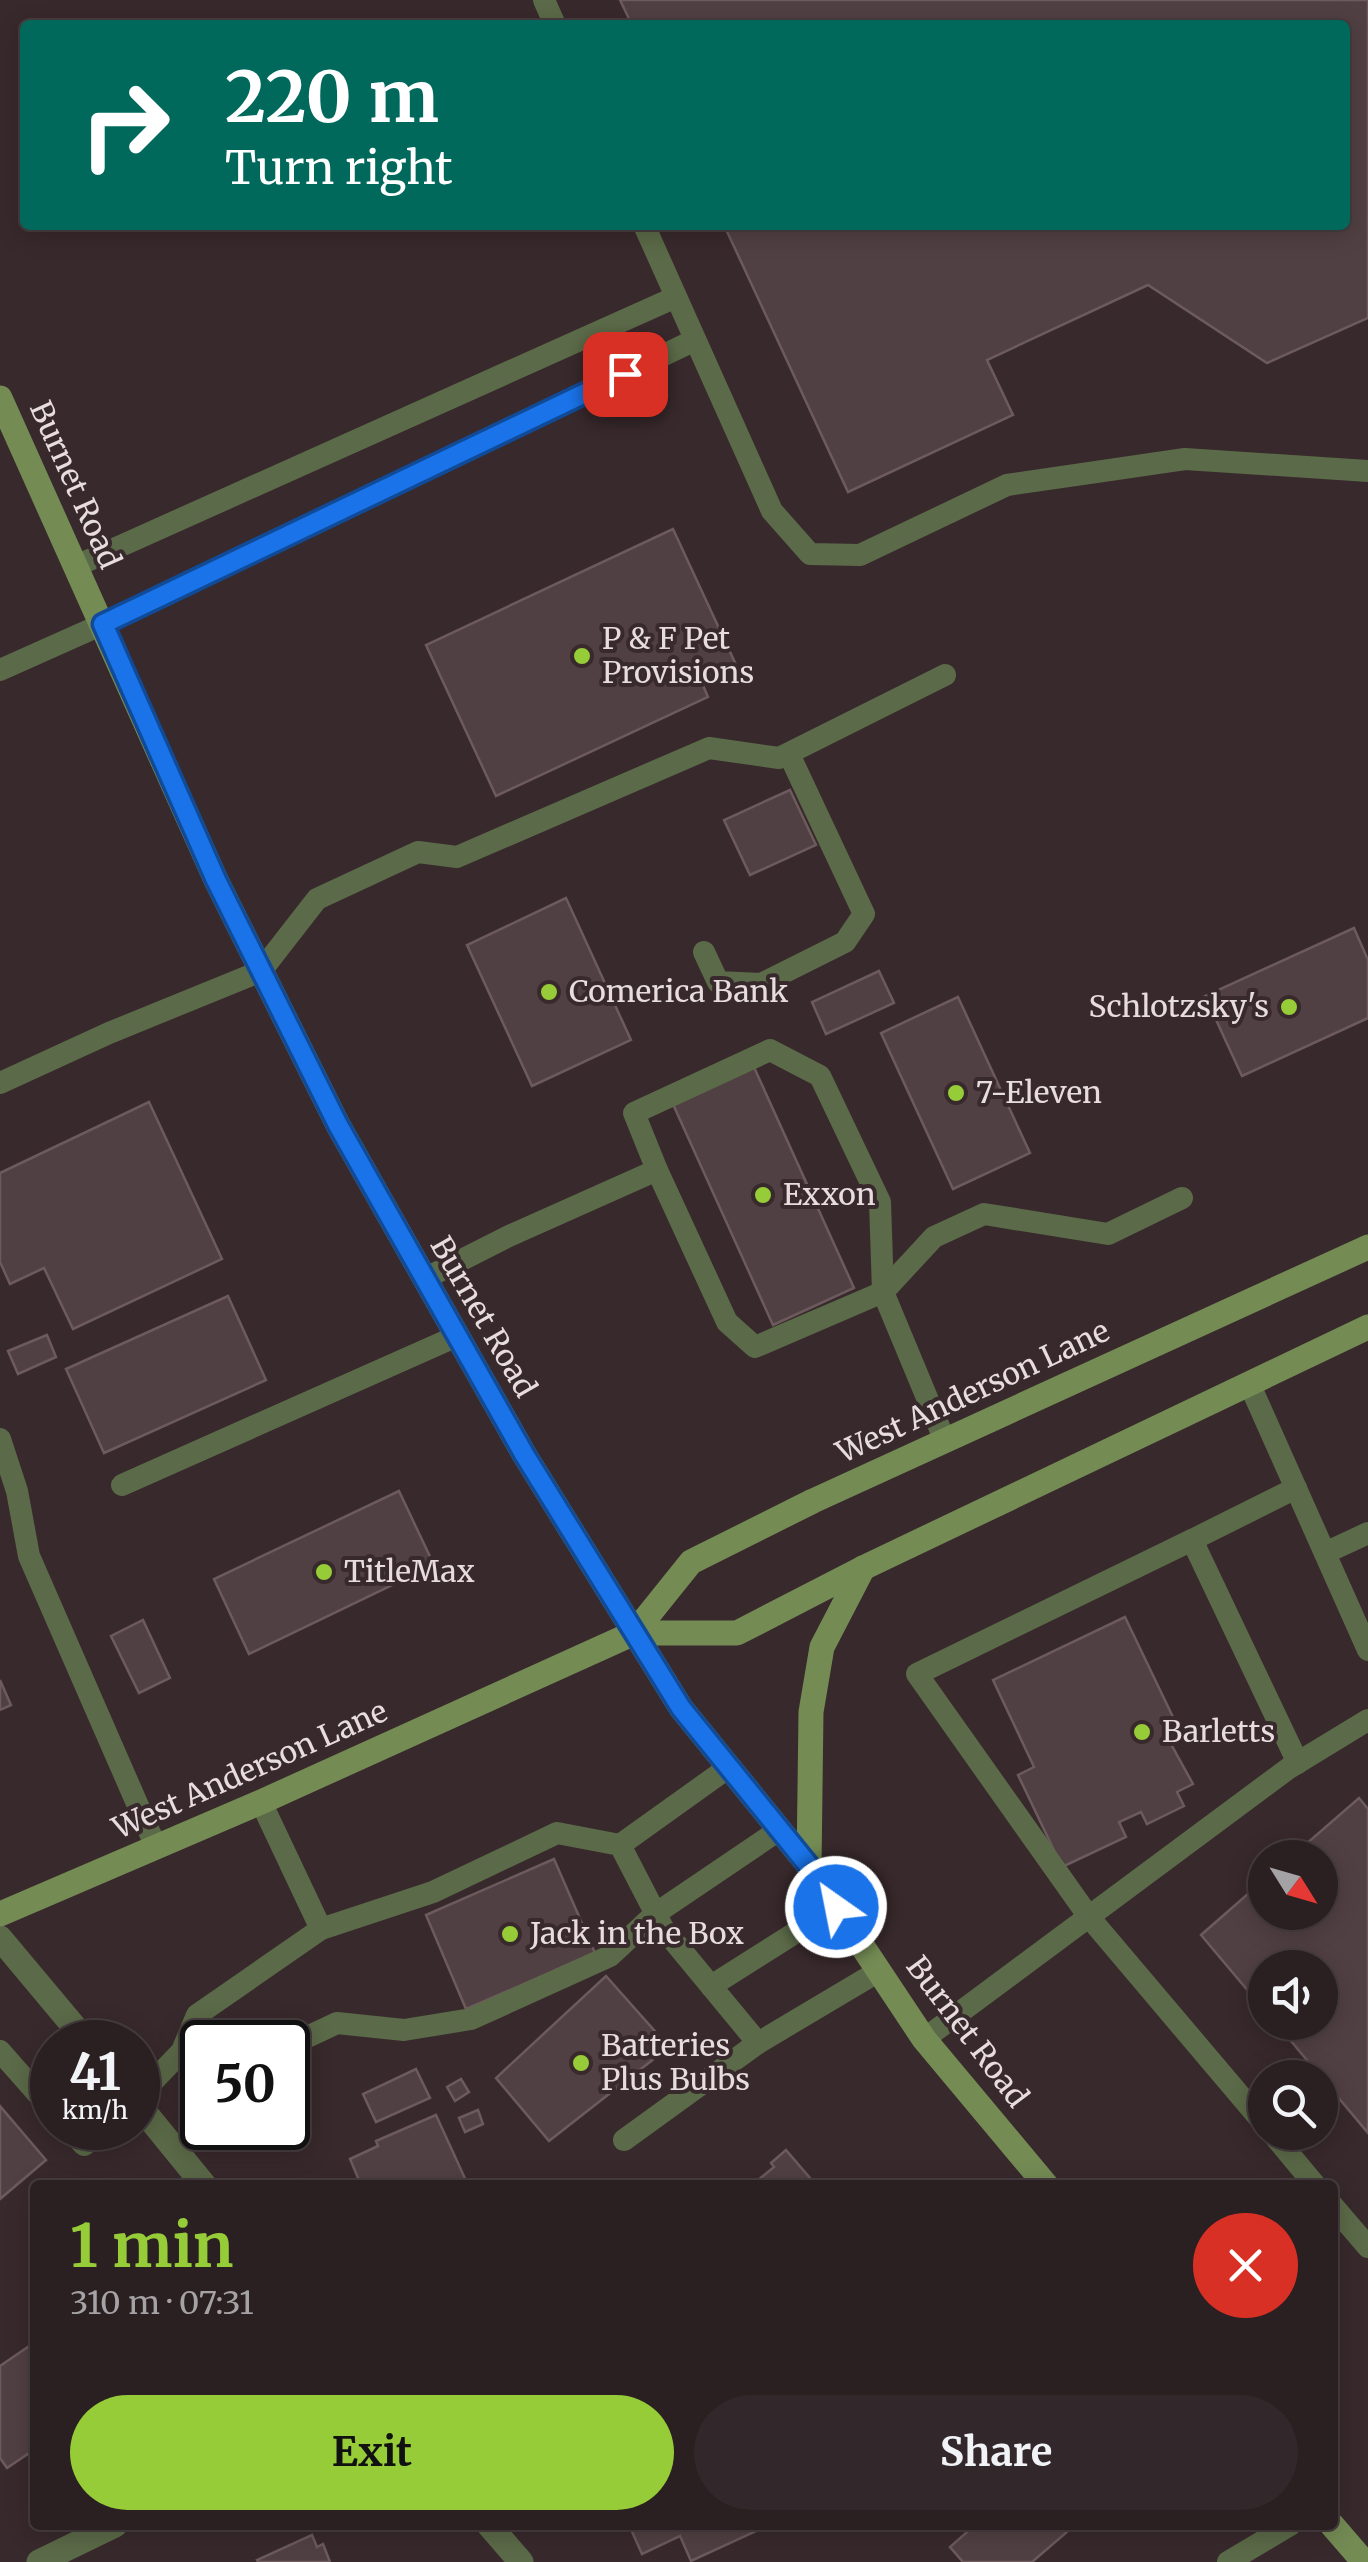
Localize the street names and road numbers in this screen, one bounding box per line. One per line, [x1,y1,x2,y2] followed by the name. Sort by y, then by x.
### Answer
[22,395,130,574] street label: Burnet Road
[423,1229,545,1404] street label: Burnet Road
[829,1311,1115,1471] street label: West Anderson Lane
[105,1691,393,1847] street label: West Anderson Lane
[899,1948,1037,2114] street label: Burnet Road

